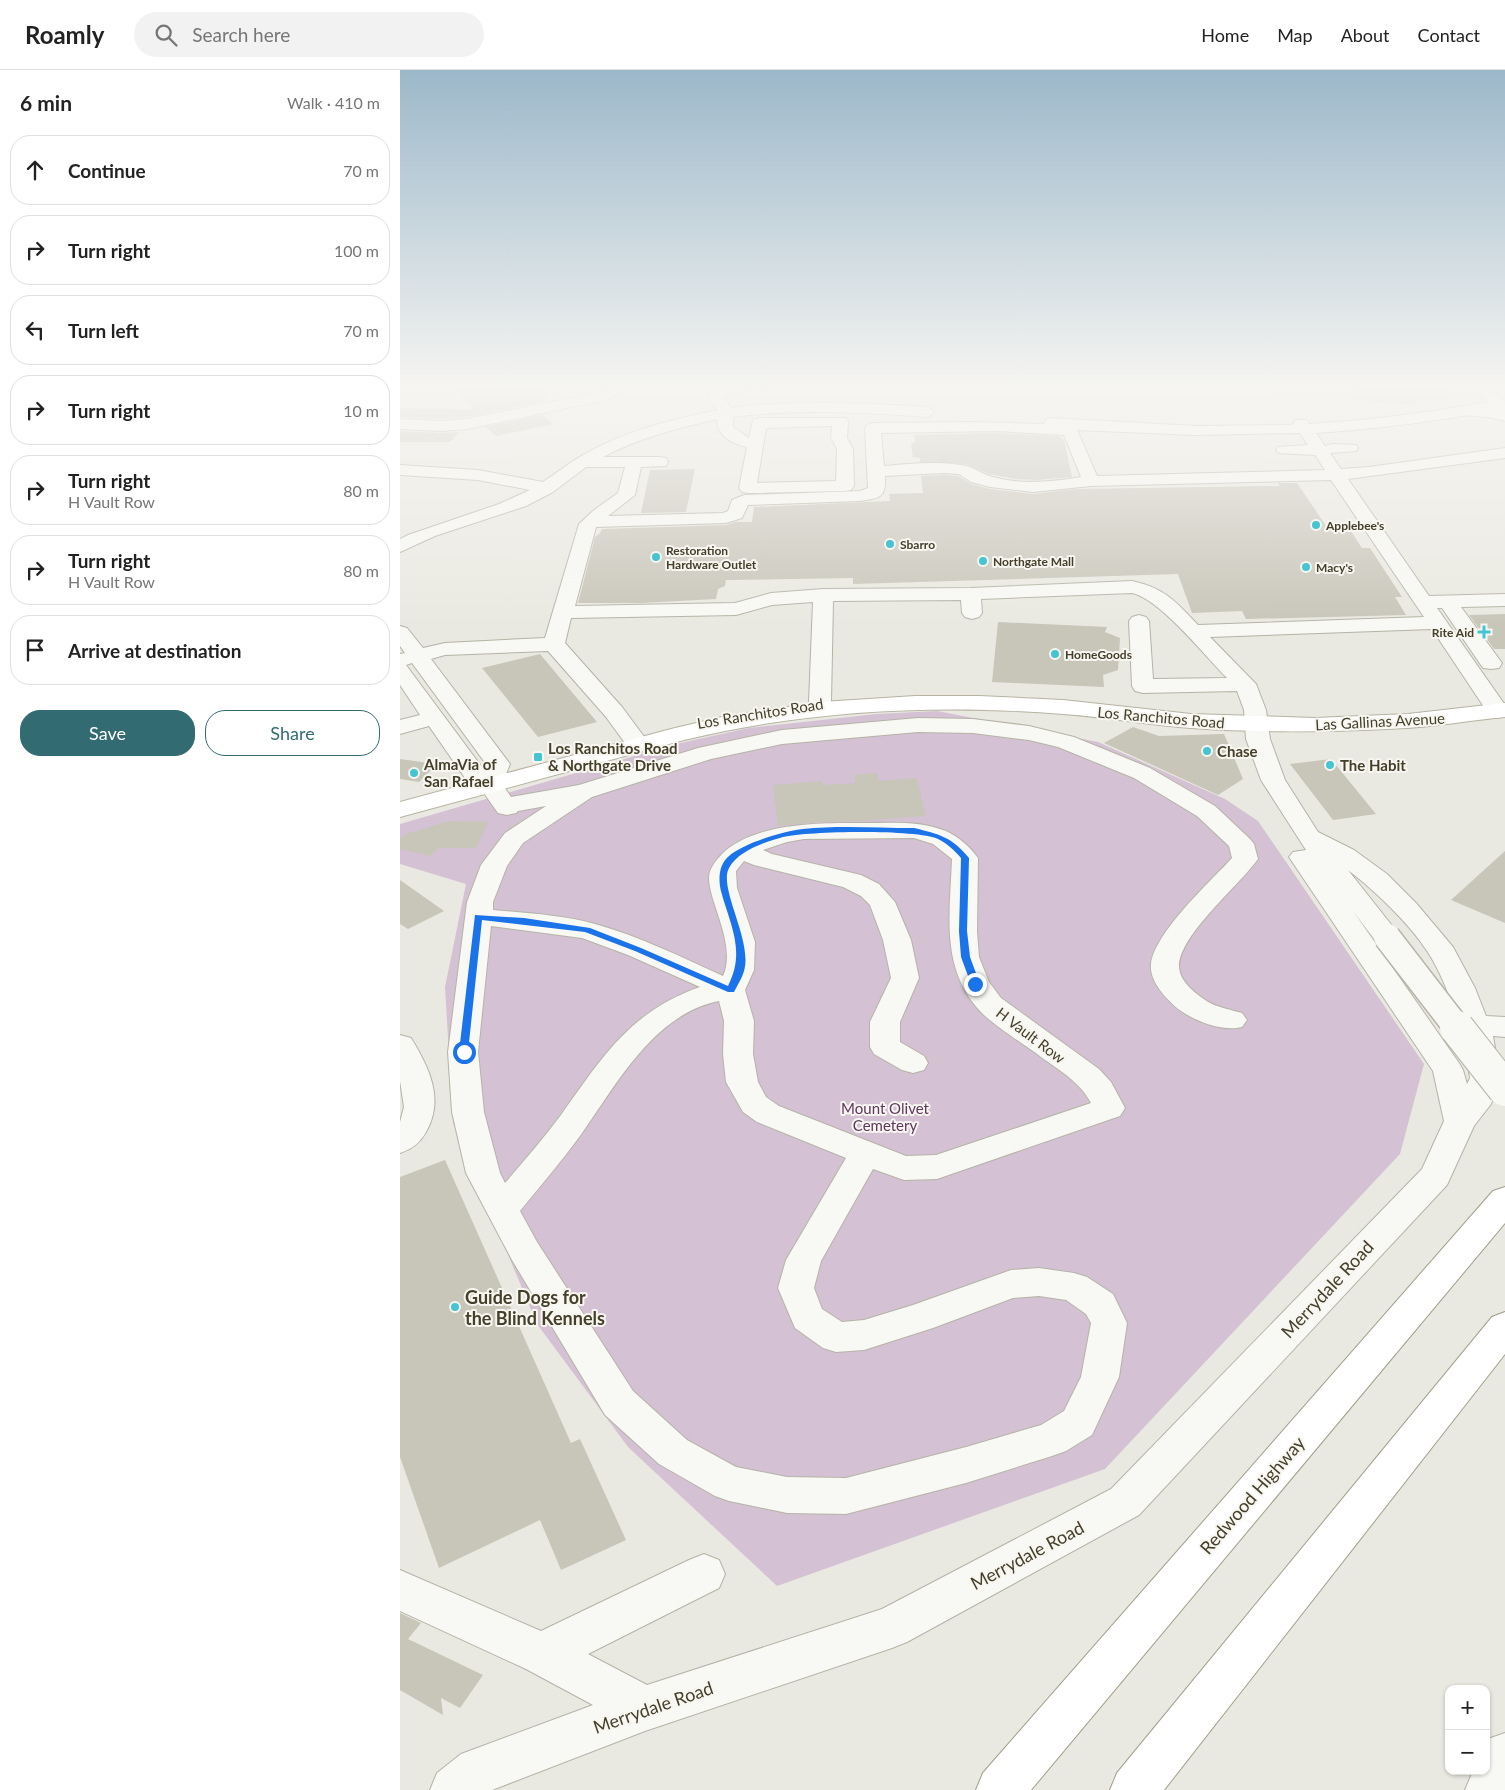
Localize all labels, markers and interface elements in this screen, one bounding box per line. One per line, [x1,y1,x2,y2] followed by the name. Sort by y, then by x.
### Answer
[134,12,484,57] search box
[25,20,104,49] text: Roamly
[152,21,180,49] icon: search
[192,23,290,46] text: Search here
[1201,24,1249,46] text: Home
[1277,24,1313,46] text: Map
[1341,24,1390,46] text: About
[1418,24,1480,46] text: Contact
[20,90,72,115] text: 6 min
[287,93,380,112] text: Walk · 410 m
[21,156,49,184] icon: ahead
[68,159,146,182] text: Continue
[343,161,379,180] text: 70 m
[21,236,49,264] icon: right
[68,239,150,262] text: Turn right
[334,241,379,260] text: 100 m
[21,316,49,344] icon: left
[68,319,139,342] text: Turn left
[343,321,379,340] text: 70 m
[21,396,49,424] icon: right
[68,399,150,422] text: Turn right
[343,401,379,420] text: 10 m
[68,469,150,492] text: Turn right
[21,476,49,504] icon: right
[343,481,379,500] text: 80 m
[68,492,155,511] text: H Vault Row
[1325,518,1384,533] place label: Applebee's
[1310,519,1322,531] marker: Applebee's
[900,537,935,552] place label: Sbarro
[884,538,896,550] marker: Sbarro
[666,543,757,572] place label: Restoration Hardware Outlet
[68,549,150,572] text: Turn right
[650,551,662,563] marker: Restoration Hardware Outlet
[993,554,1074,569] place label: Northgate Mall
[977,555,989,567] marker: Northgate Mall
[21,556,49,584] icon: right
[1316,560,1353,575] place label: Macy's
[343,561,379,580] text: 80 m
[1300,561,1312,573] marker: Macy's
[68,572,155,591] text: H Vault Row
[1432,625,1474,640] place label: Rite Aid
[1478,626,1490,638] marker: Rite Aid
[21,636,49,664] icon: arrive
[68,639,241,662] text: Arrive at destination
[1065,647,1132,662] place label: HomeGoods
[1049,648,1061,660] marker: HomeGoods
[696,694,824,732] street label: Los Ranchitos Road
[1097,702,1225,732] street label: Los Ranchitos Road
[1315,709,1445,733] street label: Las Gallinas Avenue
[20,710,195,756] button: Save
[205,710,380,756] button: Share
[548,739,678,774] place label: Los Ranchitos Road & Northgate Drive
[1217,742,1258,760] place label: Chase
[1201,745,1213,757] marker: Chase
[532,751,544,763] marker: Los Ranchitos Road & Northgate Drive
[423,755,497,790] place label: AlmaVia of San Rafael
[1340,756,1406,774] place label: The Habit
[1324,759,1336,771] marker: The Habit
[408,767,420,779] marker: AlmaVia of San Rafael
[964,973,987,996] route end
[993,1003,1069,1067] street label: H Vault Row
[453,1041,476,1064] route start
[841,1099,930,1134] park label: Mount Olivet Cemetery
[1276,1236,1378,1342] street label: Merrydale Road
[465,1286,605,1329] place label: Guide Dogs for the Blind Kennels
[449,1301,461,1313] marker: Guide Dogs for the Blind Kennels
[1195,1431,1310,1558] street label: Redwood Highway
[966,1516,1088,1594] street label: Merrydale Road
[590,1676,716,1738] street label: Merrydale Road
[1445,1685,1490,1775] map controls
[1445,1685,1490,1730] button: +
[1445,1730,1490,1775] button: −

